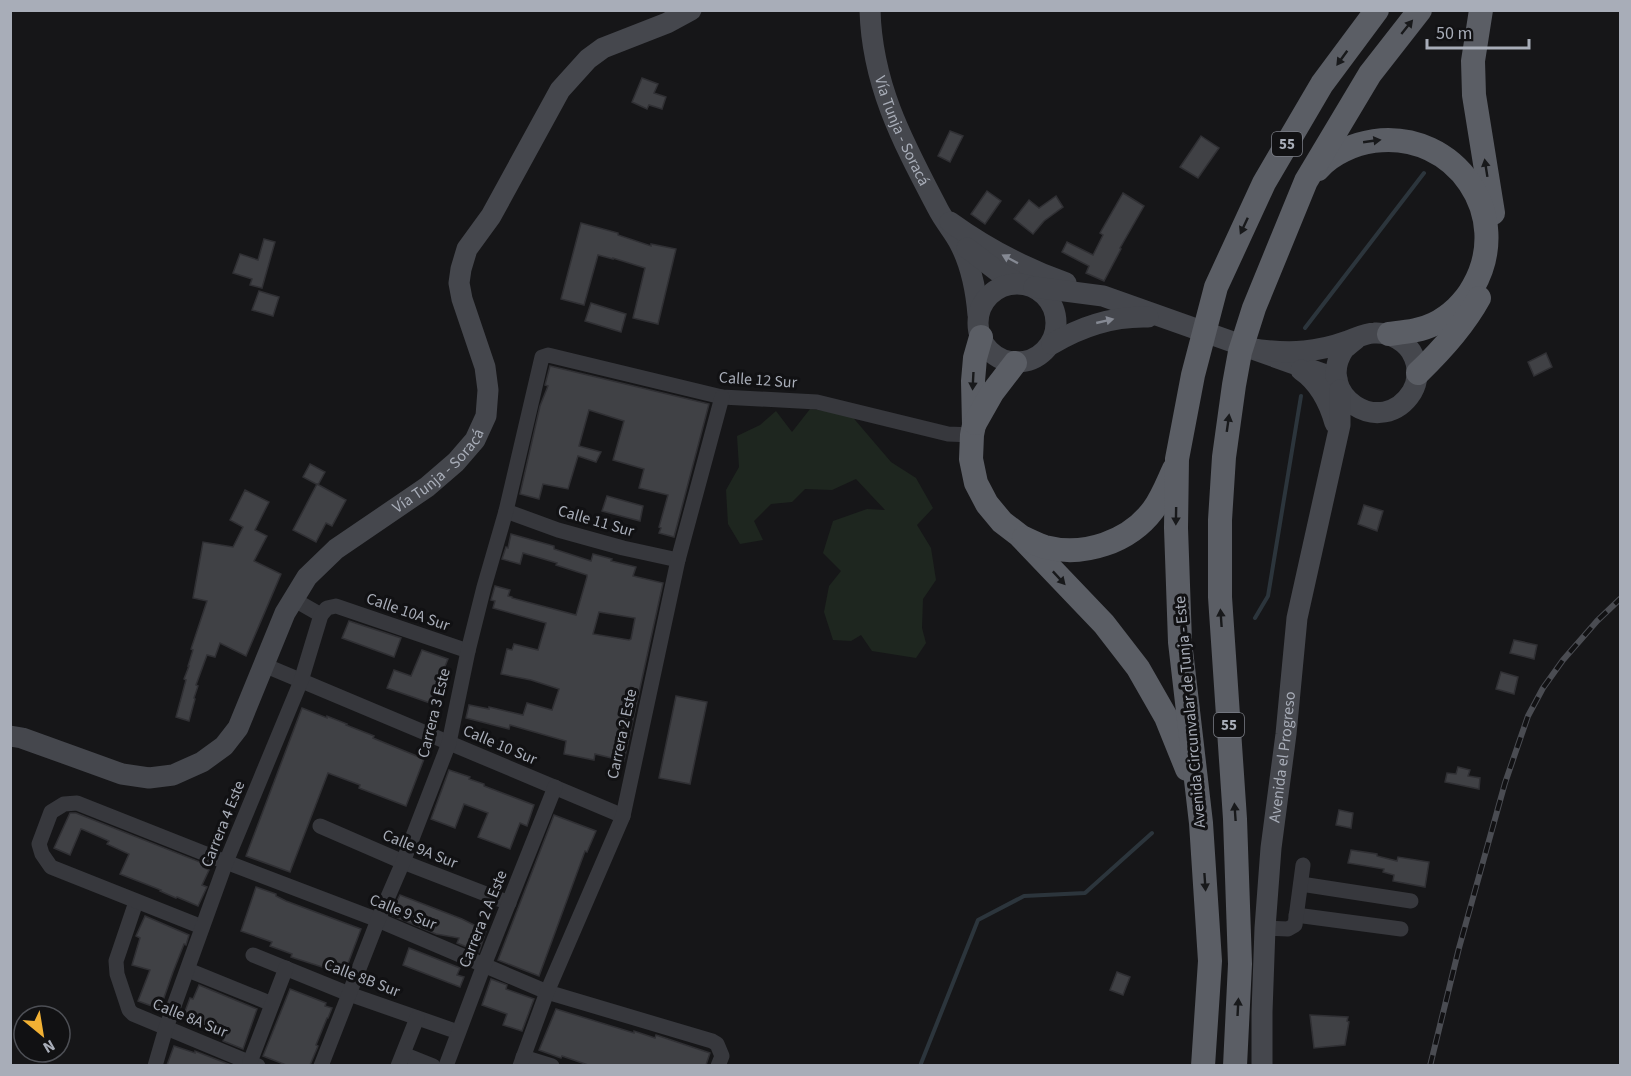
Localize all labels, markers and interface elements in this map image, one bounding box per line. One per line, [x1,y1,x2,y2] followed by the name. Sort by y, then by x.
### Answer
[1427,12,1529,50] scale bar
[1400,20,1412,35] one-way arrow
[1436,21,1472,46] text: 50 m
[1336,49,1348,65] one-way arrow
[869,73,935,190] street label: Vía Tunja - Soracá
[1272,132,1302,156] road number: 55
[1363,137,1382,146] one-way arrow
[1482,158,1491,177] one-way arrow
[1239,217,1249,235] one-way arrow
[1001,254,1018,264] one-way arrow
[1095,316,1114,325] one-way arrow
[718,366,798,394] street label: Calle 12 Sur
[969,371,978,390] one-way arrow
[1224,414,1233,433] one-way arrow
[388,425,490,518] street label: Vía Tunja - Soracá
[555,500,637,543] street label: Calle 11 Sur
[1172,506,1181,525] one-way arrow
[1052,571,1066,586] one-way arrow
[363,587,453,637] street label: Calle 10A Sur
[1169,595,1211,829] street label: Avenida Circunvalar de Tunja - Este
[1216,608,1226,627] one-way arrow
[412,666,456,760] street label: Carrera 3 Este
[602,687,642,781] street label: Carrera 2 Este
[1263,690,1301,824] street label: Avenida el Progreso
[1214,713,1244,737] road number: 55
[460,720,541,771] street label: Calle 10 Sur
[196,777,250,871] street label: Carrera 4 Este
[1230,803,1239,822] one-way arrow
[379,824,461,874] street label: Calle 9A Sur
[453,867,513,971] street label: Carrera 2 A Este
[1200,872,1209,891] one-way arrow
[366,889,440,936] street label: Calle 9 Sur
[321,953,404,1003] street label: Calle 8B Sur
[149,993,231,1043] street label: Calle 8A Sur
[1234,998,1243,1017] one-way arrow
[12,1004,72,1064] north arrow
[39,1034,59,1058] text: N

